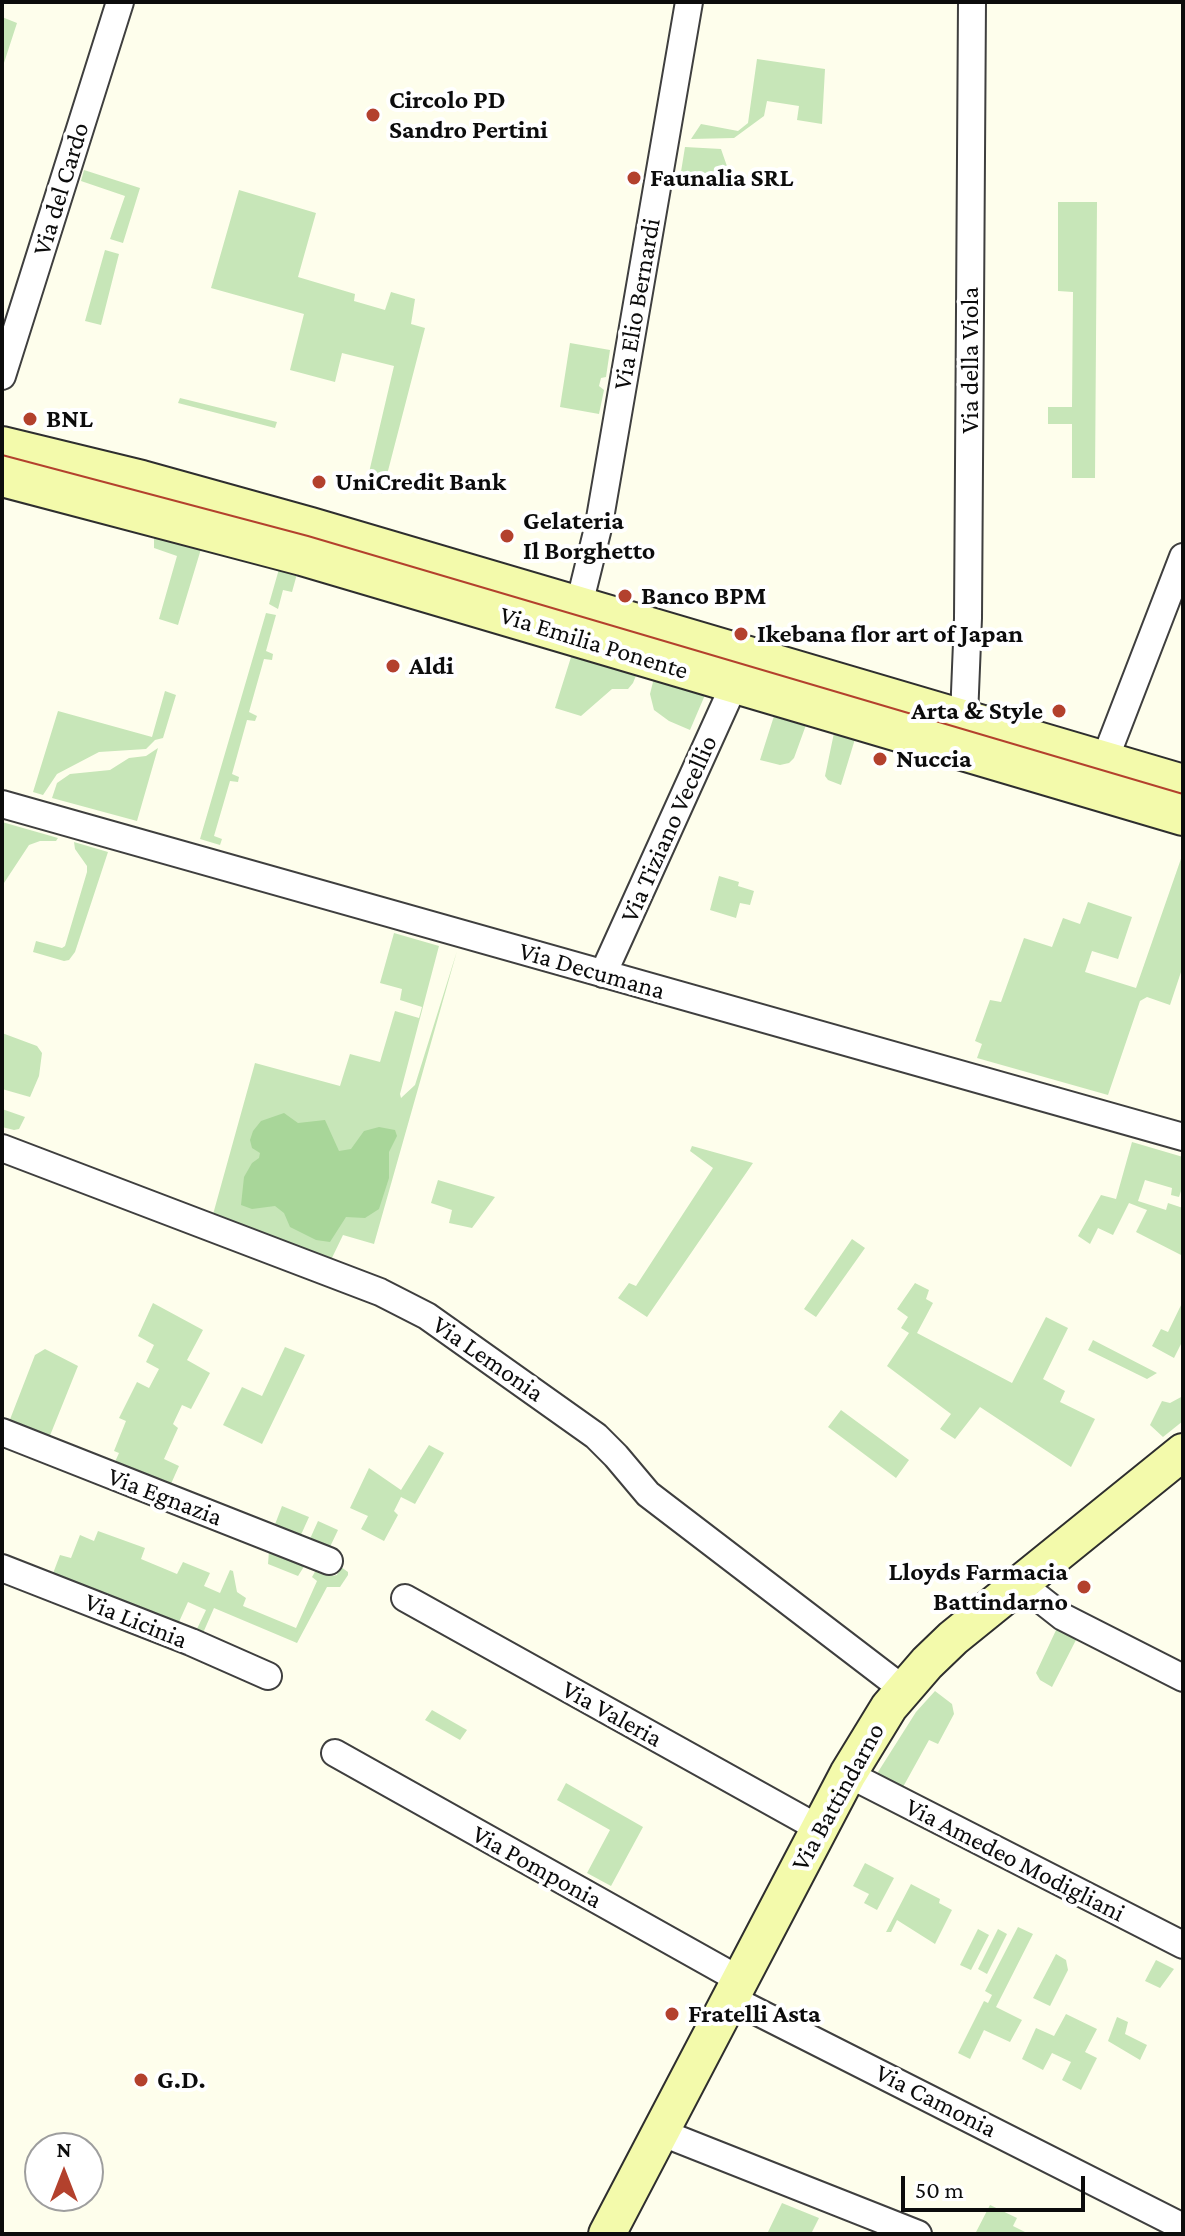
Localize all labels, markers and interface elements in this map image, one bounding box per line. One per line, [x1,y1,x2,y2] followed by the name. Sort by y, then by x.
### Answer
[389,84,548,146] place label: Circolo PD Sandro Pertini
[364,106,382,124] marker: Circolo PD Sandro Pertini
[26,119,96,259] street label: Via del Cardo
[650,162,793,194] place label: Faunalia SRL
[625,169,643,187] marker: Faunalia SRL
[607,216,667,392] street label: Via Elio Bernardi
[954,287,986,433] street label: Via della Viola
[46,403,93,435] place label: BNL
[21,410,39,428] marker: BNL
[335,466,506,498] place label: UniCredit Bank
[310,473,328,491] marker: UniCredit Bank
[523,505,655,566] place label: Gelateria Il Borghetto
[498,527,516,545] marker: Gelateria Il Borghetto
[641,580,766,612] place label: Banco BPM
[616,587,634,605] marker: Banco BPM
[496,600,692,686] street label: Via Emilia Ponente
[757,618,1023,650] place label: Ikebana flor art of Japan
[732,625,750,643] marker: Ikebana flor art of Japan
[409,650,454,682] place label: Aldi
[384,657,402,675] marker: Aldi
[911,695,1043,727] place label: Arta & Style
[1050,702,1068,720] marker: Arta & Style
[614,731,724,927] street label: Via Tiziano Vecellio
[896,743,972,775] place label: Nuccia
[871,750,889,768] marker: Nuccia
[515,935,669,1007] street label: Via Decumana
[426,1309,550,1409] street label: Via Lemonia
[103,1461,227,1533] street label: Via Egnazia
[889,1556,1068,1618] place label: Lloyds Farmacia Battindarno
[1075,1578,1093,1596] marker: Lloyds Farmacia Battindarno
[80,1586,192,1656] street label: Via Licinia
[556,1674,668,1754] street label: Via Valeria
[785,1718,891,1876] street label: Via Battindarno
[900,1791,1130,1929] street label: Via Amedeo Modigliani
[467,1818,607,1916] street label: Via Pomponia
[688,1998,821,2030] place label: Fratelli Asta
[663,2005,681,2023] marker: Fratelli Asta
[870,2057,1002,2145] street label: Via Camonia
[157,2064,206,2096] place label: G.D.
[132,2071,150,2089] marker: G.D.
[24,2132,104,2212] north arrow
[57,2137,72,2162] text: N
[905,2160,1089,2210] scale bar
[915,2176,964,2203] text: 50 m

